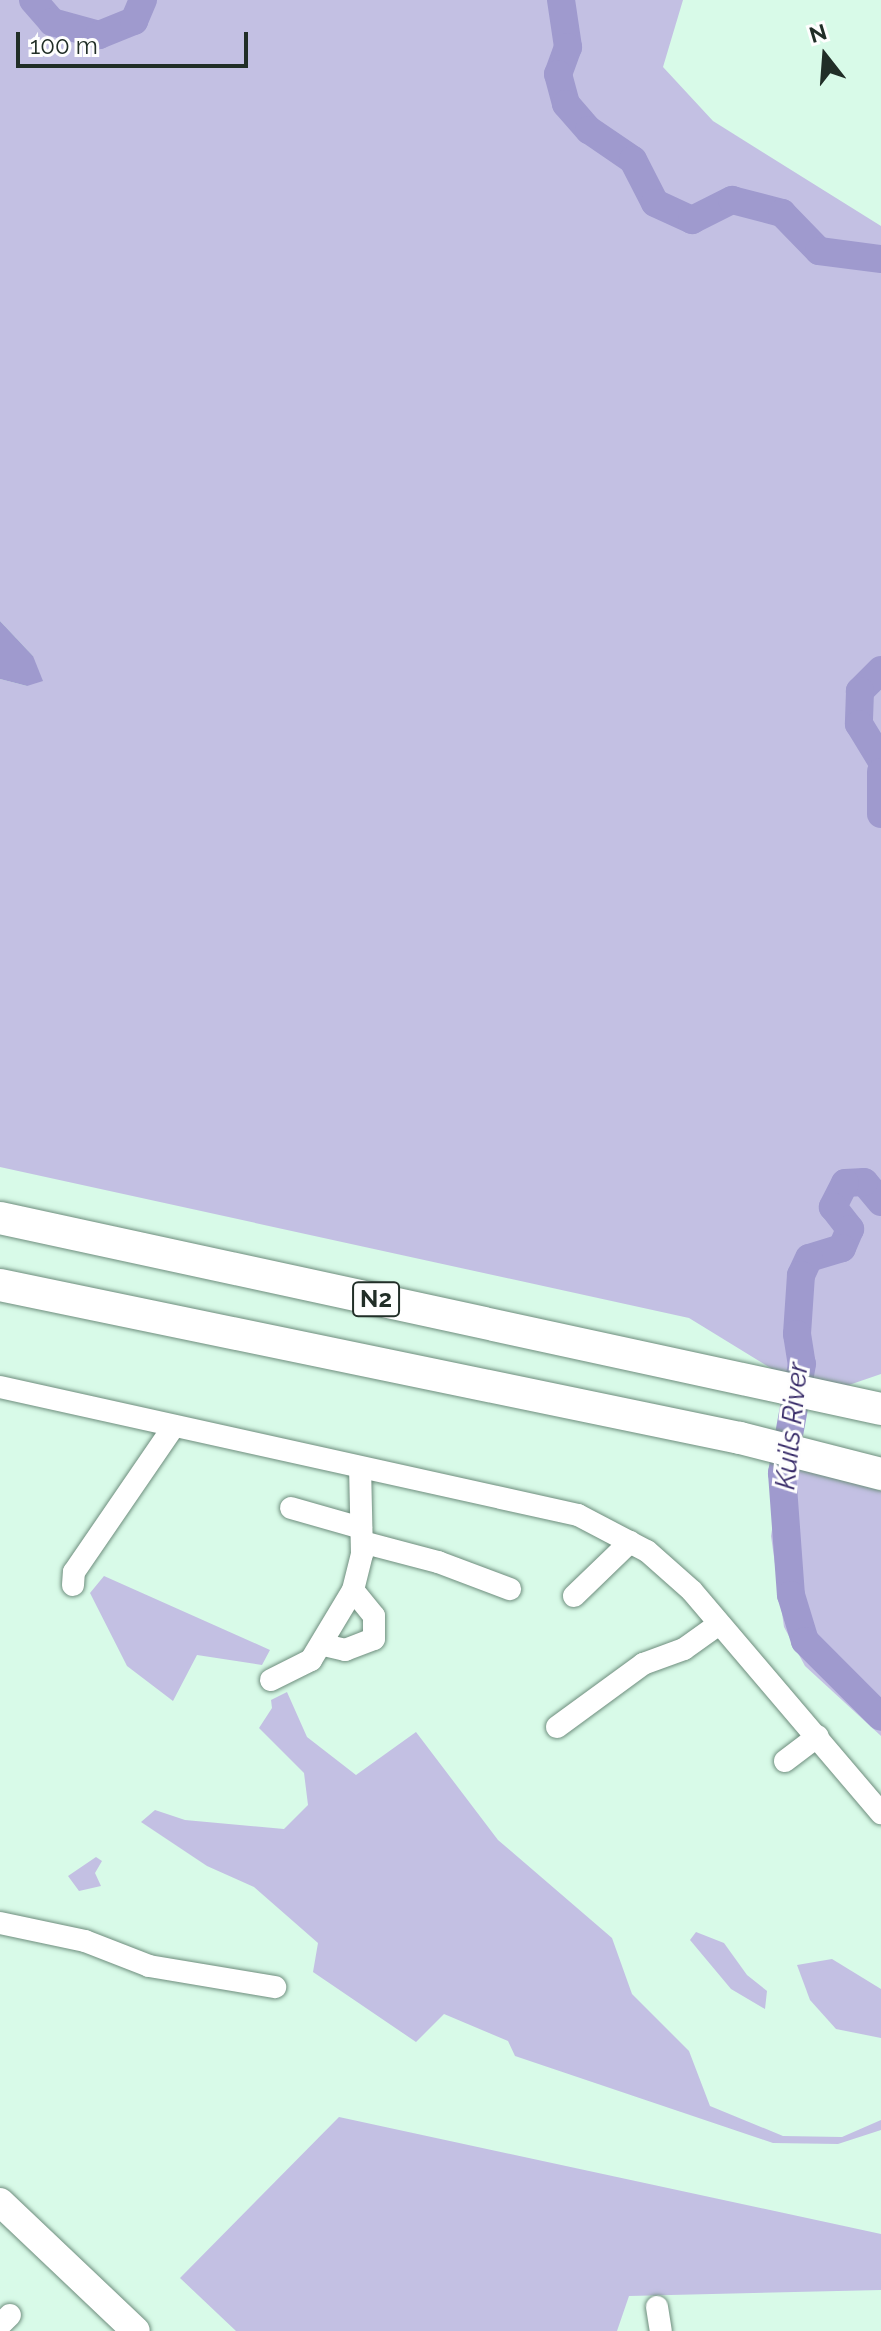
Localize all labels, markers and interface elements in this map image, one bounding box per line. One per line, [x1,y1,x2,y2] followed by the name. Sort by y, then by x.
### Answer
[20,16,252,66] scale bar
[785,16,865,96] north arrow
[806,18,830,48] text: N
[30,31,98,60] text: 100 m
[352,1279,400,1319] road number: N2
[769,1361,815,1491] water label: Kuils River

